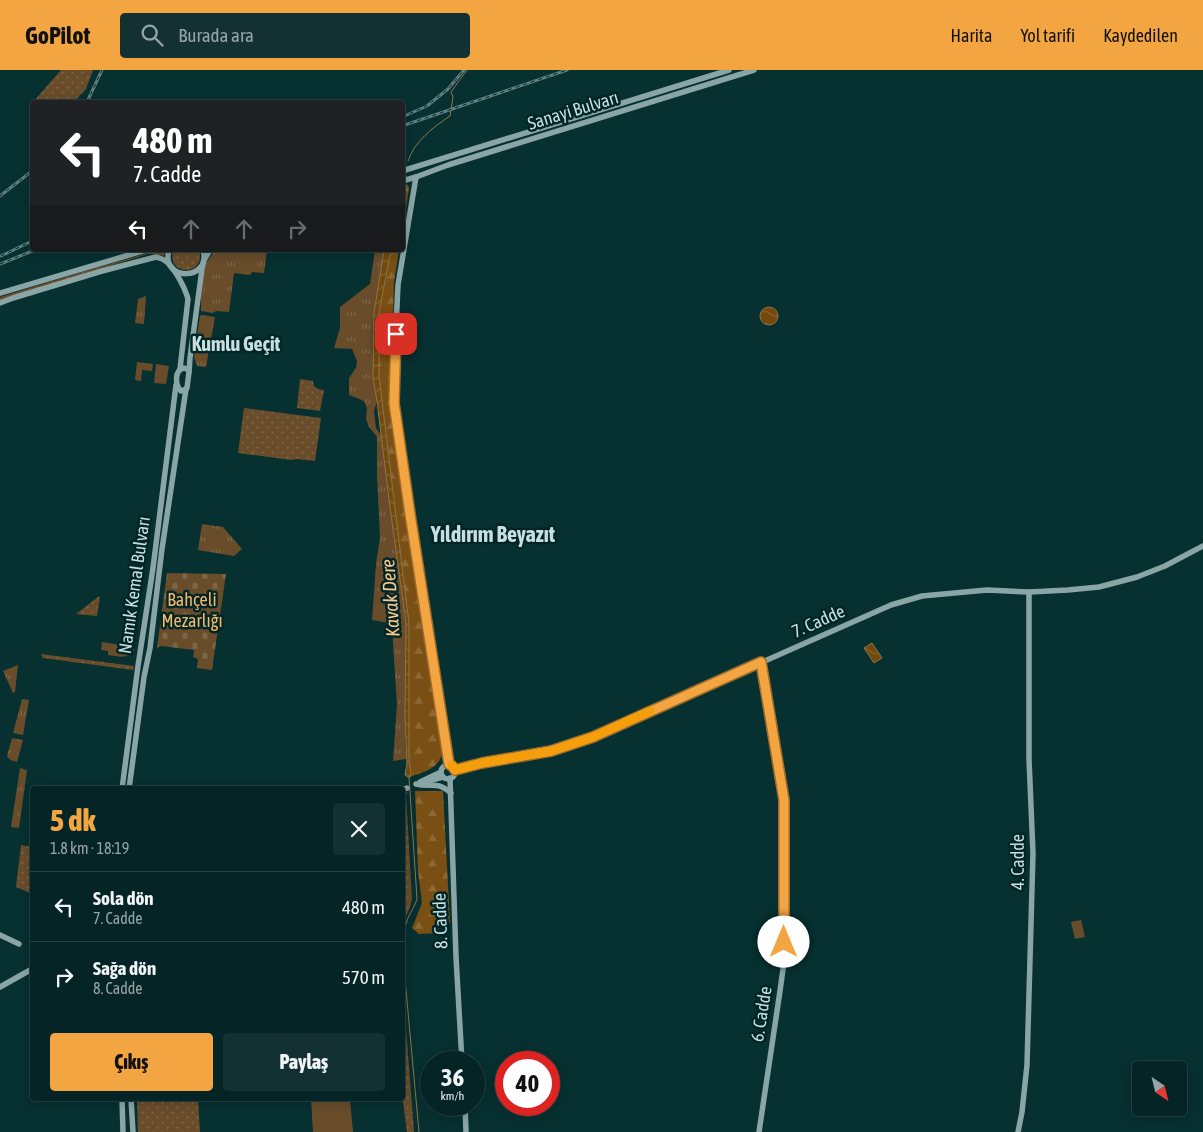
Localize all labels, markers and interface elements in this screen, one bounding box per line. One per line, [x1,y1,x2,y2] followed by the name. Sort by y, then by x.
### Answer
[120,13,470,58] search box
[138,21,166,49] icon: search
[25,22,90,49] text: GoPilot
[178,24,254,46] text: Burada ara
[951,25,992,46] text: Harita
[1020,25,1075,46] text: Yol tarifi
[1103,25,1178,46] text: Kaydedilen
[525,86,621,134] street label: Sanayi Bulvarı
[50,120,115,185] icon: left
[133,120,212,160] text: 480 m
[133,161,201,187] text: 7. Cadde
[124,215,152,243] icon: left
[177,215,205,243] icon: ahead
[230,215,258,243] icon: ahead
[283,215,311,243] icon: right
[375,313,417,355] pin
[382,320,410,348] icon: arrive
[192,332,281,355] district label: Kumlu Geçit
[114,515,154,655] street label: Namık Kemal Bulvarı
[430,521,556,547] district label: Yıldırım Beyazıt
[376,558,404,638] water label: Kavak Dere
[161,589,223,631] park label: Bahçeli Mezarlığı
[788,600,848,642] street label: 7. Cadde
[50,803,96,837] text: 5 dk
[333,803,385,855] button: close
[1007,834,1028,890] street label: 4. Cadde
[50,839,129,857] text: 1.8 km · 18:19
[93,887,154,909] text: Sola dön
[50,893,78,921] icon: left
[429,893,451,949] street label: 8. Cadde
[342,896,385,918] text: 480 m
[93,909,143,927] text: 7. Cadde
[757,915,809,967] position arrow
[93,957,156,979] text: Sağa dön
[50,963,78,991] icon: right
[342,966,385,988] text: 570 m
[93,979,143,997] text: 8. Cadde
[746,985,776,1043] street label: 6. Cadde
[50,1033,213,1091] button: Çıkış
[223,1033,385,1091] button: Paylaş
[495,1051,560,1116] speed limit sign: 40
[1132,1061,1188,1116] north arrow
[1132,1061,1187,1116] map controls
[441,1063,464,1091] text: 36
[441,1089,464,1103] text: km/h

